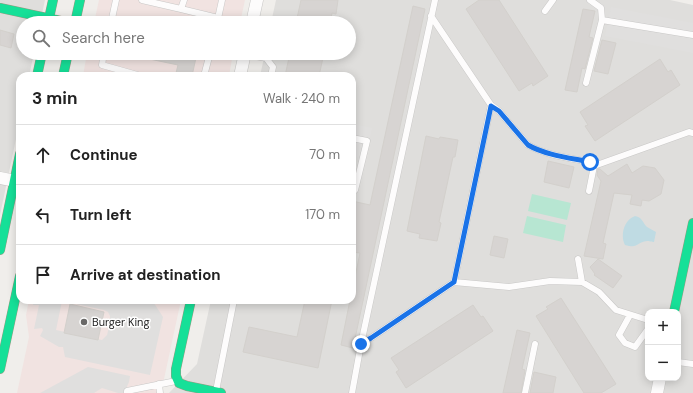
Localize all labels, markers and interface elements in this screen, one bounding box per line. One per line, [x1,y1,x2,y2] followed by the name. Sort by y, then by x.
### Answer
[16,16,356,60] search box
[30,27,52,49] icon: search
[62,28,145,48] text: Search here
[32,87,77,109] text: 3 min
[263,90,340,107] text: Walk · 240 m
[32,144,54,166] icon: ahead
[70,145,138,165] text: Continue
[309,146,340,163] text: 70 m
[581,153,599,171] route start
[32,204,54,226] icon: left
[70,205,131,225] text: Turn left
[305,206,340,223] text: 170 m
[32,264,54,286] icon: arrive
[70,265,221,285] text: Arrive at destination
[645,309,681,381] map controls
[645,309,681,345] button: +
[92,315,150,329] place label: Burger King
[79,317,89,327] marker: Burger King
[352,335,370,353] route end
[645,345,681,381] button: −

